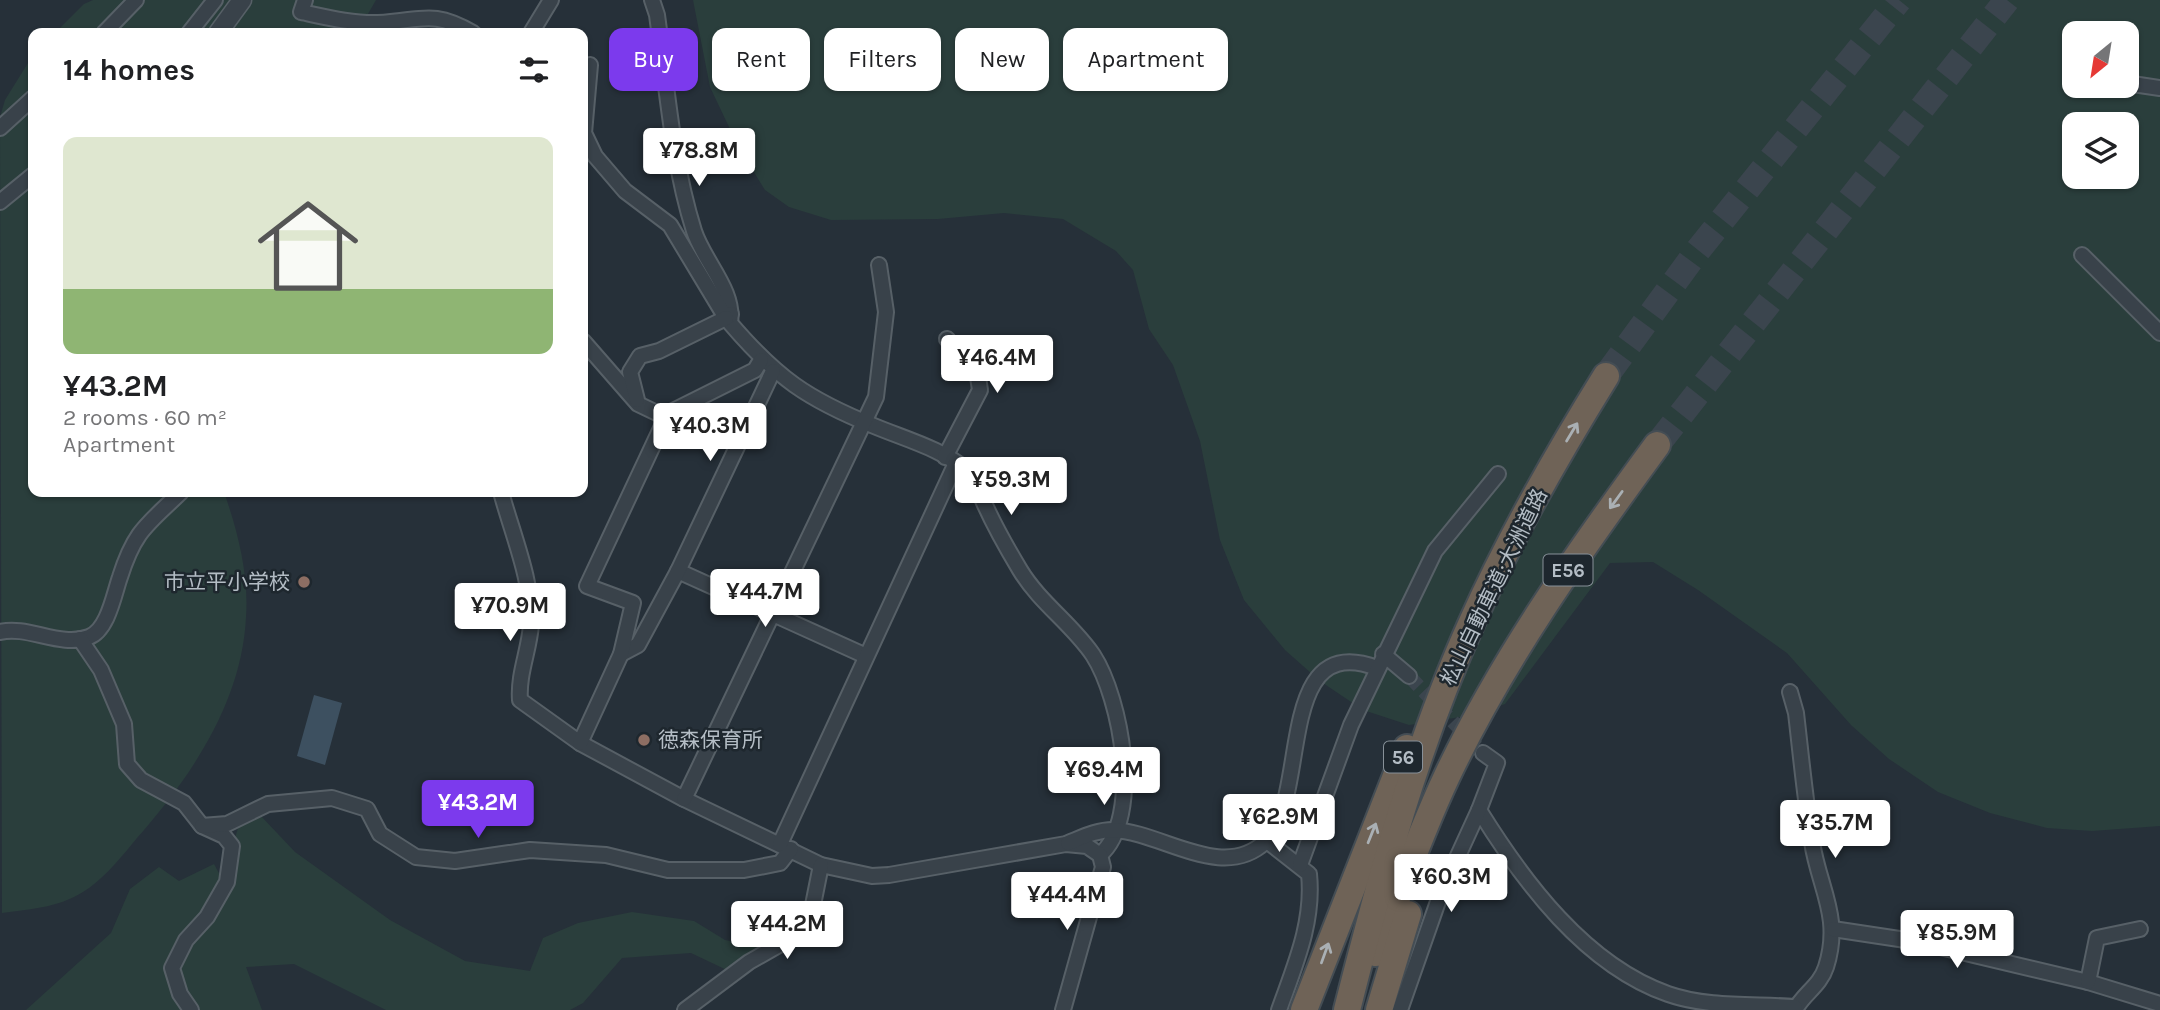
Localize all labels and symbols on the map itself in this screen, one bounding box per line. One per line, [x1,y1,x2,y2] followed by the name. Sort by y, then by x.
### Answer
[2062,21,2138,98] north arrow
[642,128,756,188] pin: ¥78.8M
[940,336,1054,395] pin: ¥46.4M
[653,404,767,463] pin: ¥40.3M
[1565,422,1579,442] one-way arrow
[954,458,1068,517] pin: ¥59.3M
[1436,485,1552,689] street label: 松山自動車道;大洲道路
[1609,490,1624,509] one-way arrow
[1544,554,1592,586] road number: E56
[164,570,290,594] place label: 市立平小学校
[708,570,822,629] pin: ¥44.7M
[296,574,312,590] marker: 市立平小学校
[453,584,567,643] pin: ¥70.9M
[658,728,763,752] place label: 徳森保育所
[636,732,652,748] marker: 徳森保育所
[1384,742,1422,772] road number: 56
[1047,748,1161,807] pin: ¥69.4M
[421,780,535,840] pin: ¥43.2M
[1222,794,1336,854] pin: ¥62.9M
[1778,800,1892,860] pin: ¥35.7M
[1366,823,1379,845] one-way arrow
[1394,855,1508,914] pin: ¥60.3M
[1010,872,1124,932] pin: ¥44.4M
[730,902,844,961] pin: ¥44.2M
[1900,911,2014,970] pin: ¥85.9M
[1320,943,1333,965] one-way arrow

